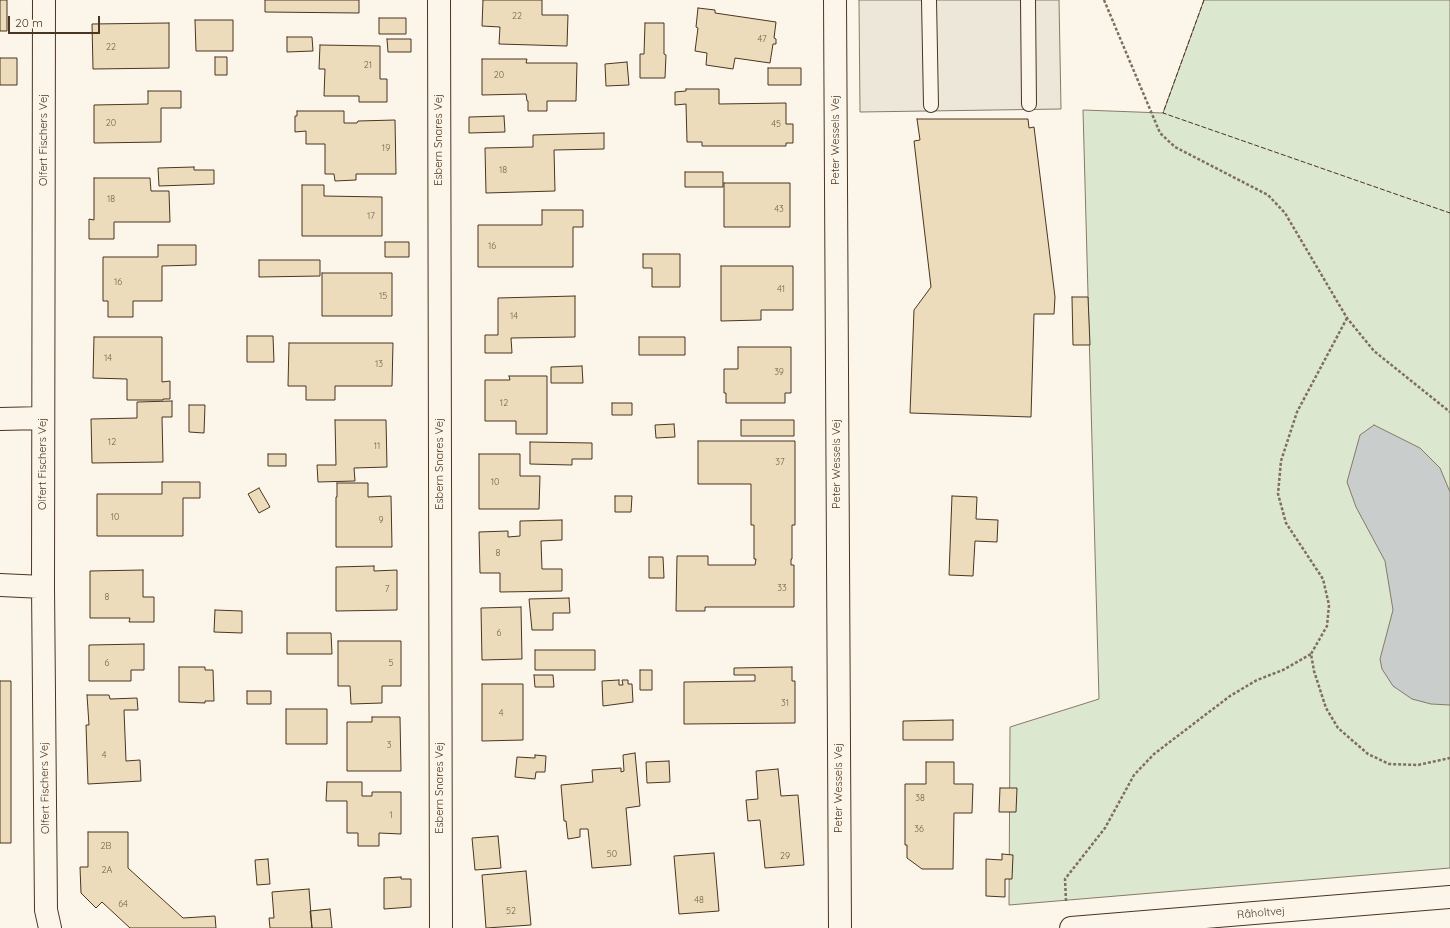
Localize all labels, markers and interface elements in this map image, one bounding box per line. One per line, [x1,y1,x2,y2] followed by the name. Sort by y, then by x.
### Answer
[10,8,102,34] scale bar
[512,11,522,21] house number: 22
[15,15,43,30] text: 20 m
[757,34,767,44] house number: 47
[106,42,116,52] house number: 22
[364,60,372,70] house number: 21
[494,70,504,80] house number: 20
[37,94,51,186] street label: Olfert Fischers Vej
[432,94,446,186] street label: Esbern Snares Vej
[829,95,843,185] street label: Peter Wessels Vej
[106,118,116,128] house number: 20
[771,119,781,129] house number: 45
[382,143,390,153] house number: 19
[499,165,507,175] house number: 18
[107,194,115,204] house number: 18
[774,204,784,214] house number: 43
[367,211,375,221] house number: 17
[488,241,496,251] house number: 16
[114,277,122,287] house number: 16
[777,284,785,294] house number: 41
[379,291,387,301] house number: 15
[510,311,518,321] house number: 14
[104,353,112,363] house number: 14
[375,359,383,369] house number: 13
[774,367,784,377] house number: 39
[500,398,508,408] house number: 12
[36,418,50,510] street label: Olfert Fischers Vej
[433,418,447,510] street label: Esbern Snares Vej
[830,419,844,509] street label: Peter Wessels Vej
[108,437,116,447] house number: 12
[374,441,380,451] house number: 11
[775,457,785,467] house number: 37
[491,477,499,487] house number: 10
[111,512,119,522] house number: 10
[378,515,384,525] house number: 9
[496,548,500,558] house number: 8
[777,583,787,593] house number: 33
[385,584,389,594] house number: 7
[105,592,109,602] house number: 8
[497,628,501,638] house number: 6
[105,658,109,668] house number: 6
[389,658,393,668] house number: 5
[781,698,789,708] house number: 31
[499,708,503,718] house number: 4
[387,740,391,750] house number: 3
[38,742,52,834] street label: Olfert Fischers Vej
[433,742,447,834] street label: Esbern Snares Vej
[832,743,846,833] street label: Peter Wessels Vej
[102,750,106,760] house number: 4
[915,793,925,803] house number: 38
[389,810,393,820] house number: 1
[914,824,924,834] house number: 36
[101,841,111,851] house number: 2B
[607,849,617,859] house number: 50
[780,851,790,861] house number: 29
[102,865,112,875] house number: 2A
[694,895,704,905] house number: 48
[118,899,128,909] house number: 64
[1236,904,1286,922] street label: Råholtvej
[506,906,516,916] house number: 52

